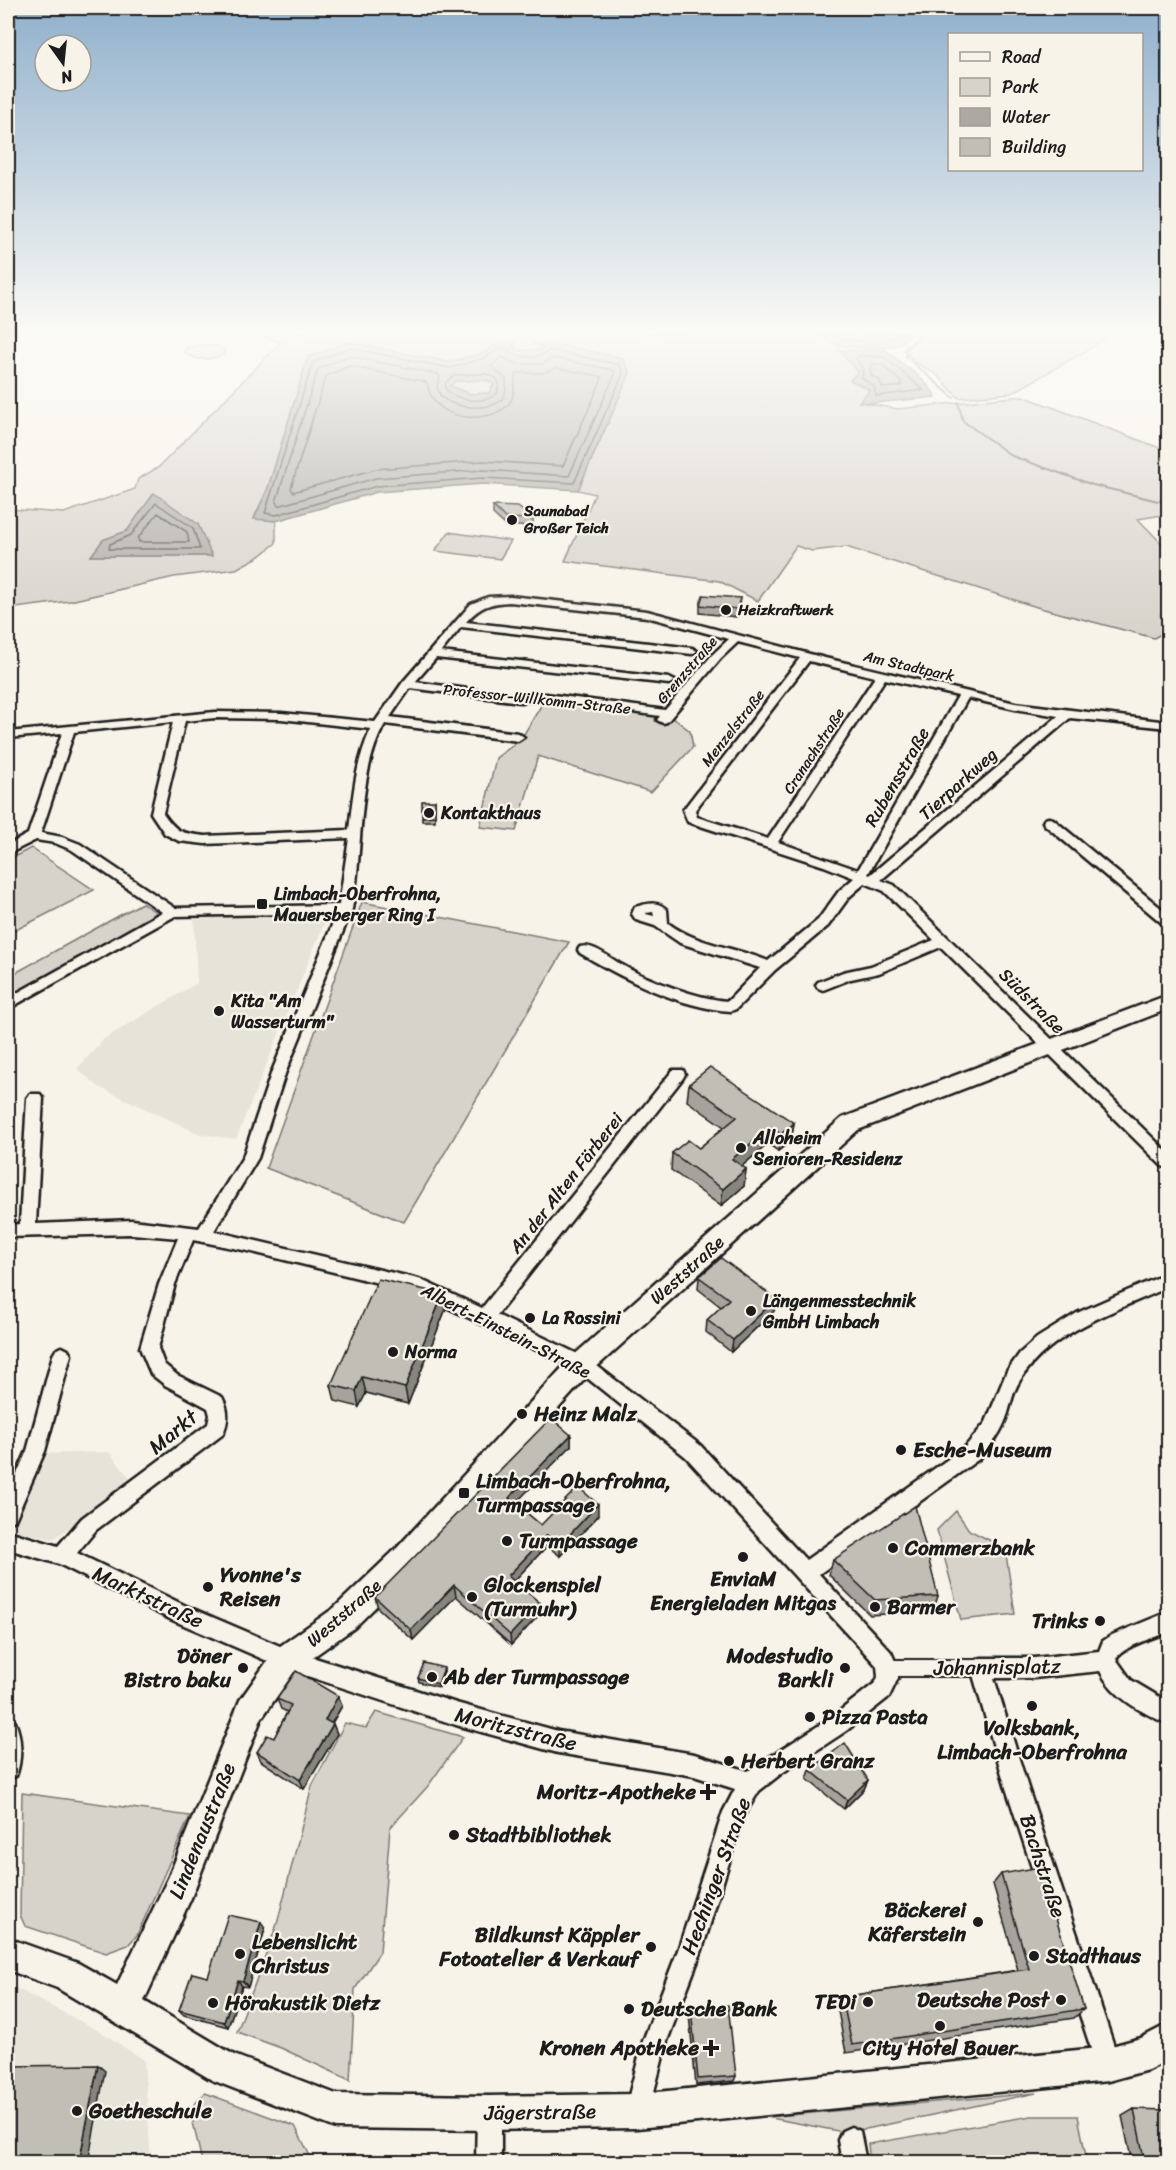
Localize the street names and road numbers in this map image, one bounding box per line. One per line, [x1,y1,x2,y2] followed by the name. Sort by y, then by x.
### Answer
[650,630,724,710] street label: Grenzstraße
[860,643,958,689] street label: Am Stadtpark
[442,676,632,722] street label: Professor-Willkomm-Straße
[694,683,772,772] street label: Menzelstraße
[776,702,852,799] street label: Cranachstraße
[855,721,939,833] street label: Rubensstraße
[911,739,1005,829] street label: Tierparkweg
[991,960,1073,1042] street label: Südstraße
[500,1104,632,1261] street label: An der Alten Färberei
[642,1227,732,1313] street label: Weststraße
[415,1274,597,1388] street label: Albert-Einstein-Straße
[139,1398,208,1465] street label: Markt
[86,1555,210,1639] street label: Marktstraße
[299,1571,389,1655] street label: Weststraße
[932,1647,1062,1687] street label: Johannisplatz
[451,1695,581,1763] street label: Moritzstraße
[157,1757,247,1905] street label: Lindenaustraße
[670,1792,762,1960] street label: Hechinger Straße
[1008,1809,1078,1923] street label: Bachstraße
[483,2092,596,2132] street label: Jägerstraße

